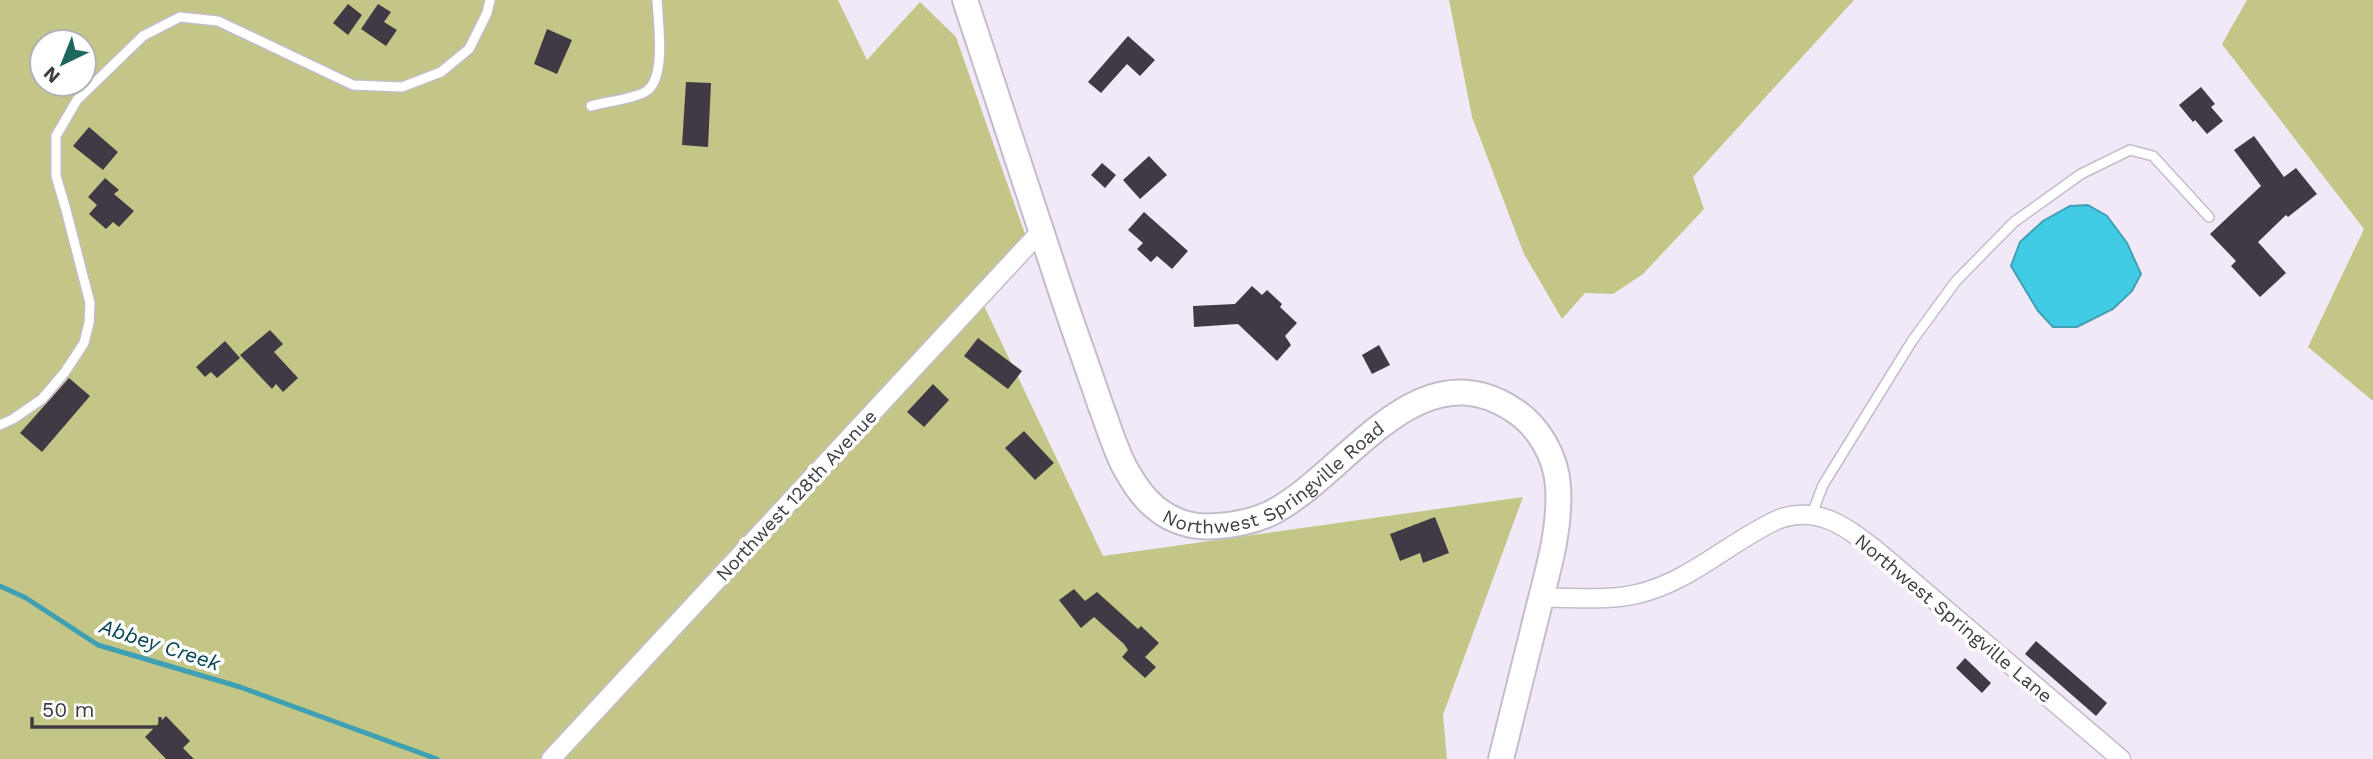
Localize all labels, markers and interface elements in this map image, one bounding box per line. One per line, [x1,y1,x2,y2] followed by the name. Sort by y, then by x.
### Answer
[28,28,98,98] north arrow
[39,62,65,88] text: N
[711,405,882,586] street label: Northwest 128th Avenue
[1159,417,1389,539] street label: Northwest Springville Road
[1850,529,2057,708] street label: Northwest Springville Lane
[96,613,224,676] water label: Abbey Creek
[32,686,159,730] scale bar
[42,697,94,722] text: 50 m

